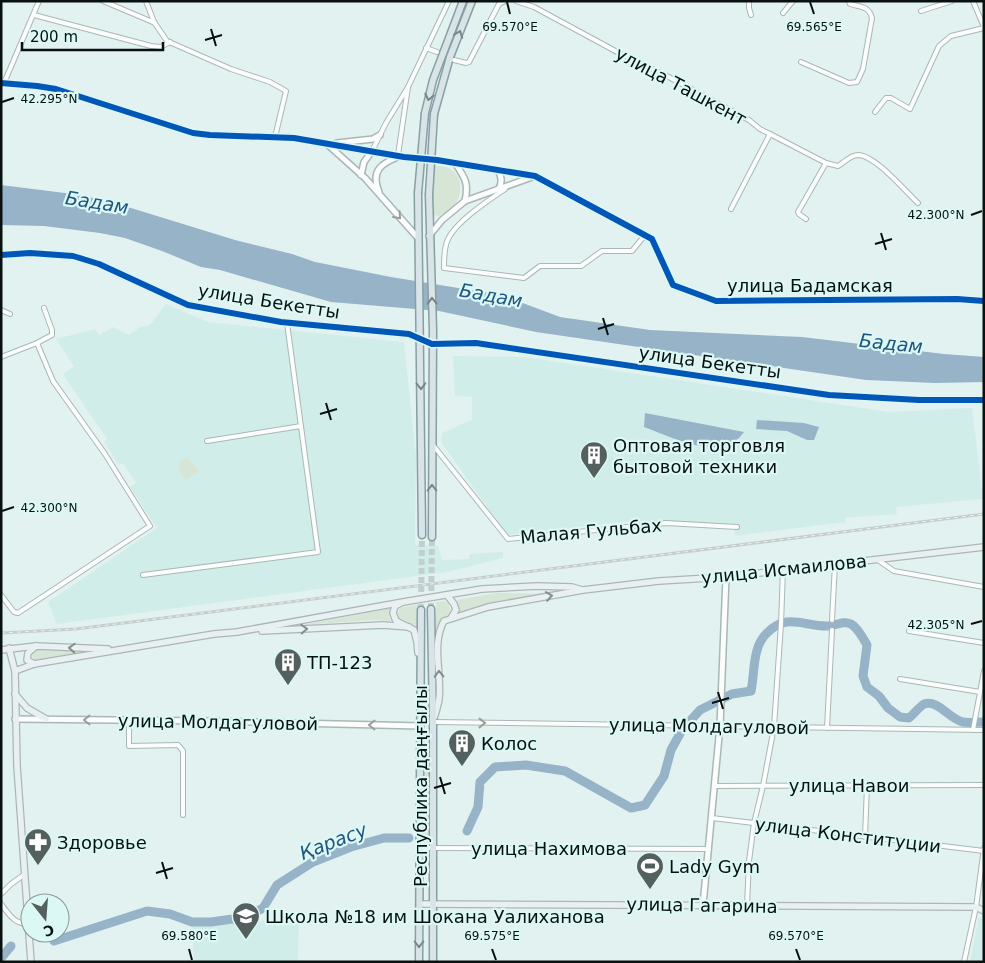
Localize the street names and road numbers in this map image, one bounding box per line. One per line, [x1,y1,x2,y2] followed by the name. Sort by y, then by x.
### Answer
[612,43,750,129] street label: улица Ташкент
[727,275,893,296] street label: улица Бадамская
[197,279,341,323] street label: улица Бекетты
[638,342,782,382] street label: улица Бекетты
[519,514,663,548] street label: Малая Гульбах
[700,550,868,588] street label: улица Исмаилова
[410,685,431,887] street label: Республика даңғылы
[118,710,318,734] street label: улица Молдагуловой
[609,714,809,738] street label: улица Молдагуловой
[789,775,909,796] street label: улица Навои
[754,813,942,857] street label: улица Конституции
[471,838,627,859] street label: улица Нахимова
[626,893,778,917] street label: улица Гагарина

